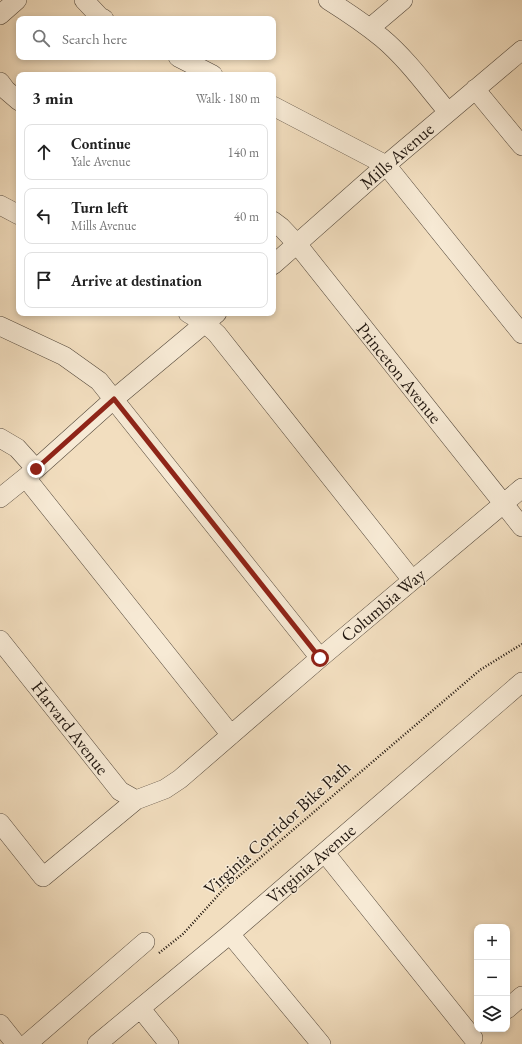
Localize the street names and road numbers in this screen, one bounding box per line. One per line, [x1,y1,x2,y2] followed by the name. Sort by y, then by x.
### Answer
[355,117,438,194] street label: Mills Avenue
[352,318,447,428] street label: Princeton Avenue
[336,563,430,647] street label: Columbia Way
[27,676,114,779] street label: Harvard Avenue
[198,756,355,900] street label: Virginia Corridor Bike Path
[261,819,360,909] street label: Virginia Avenue

